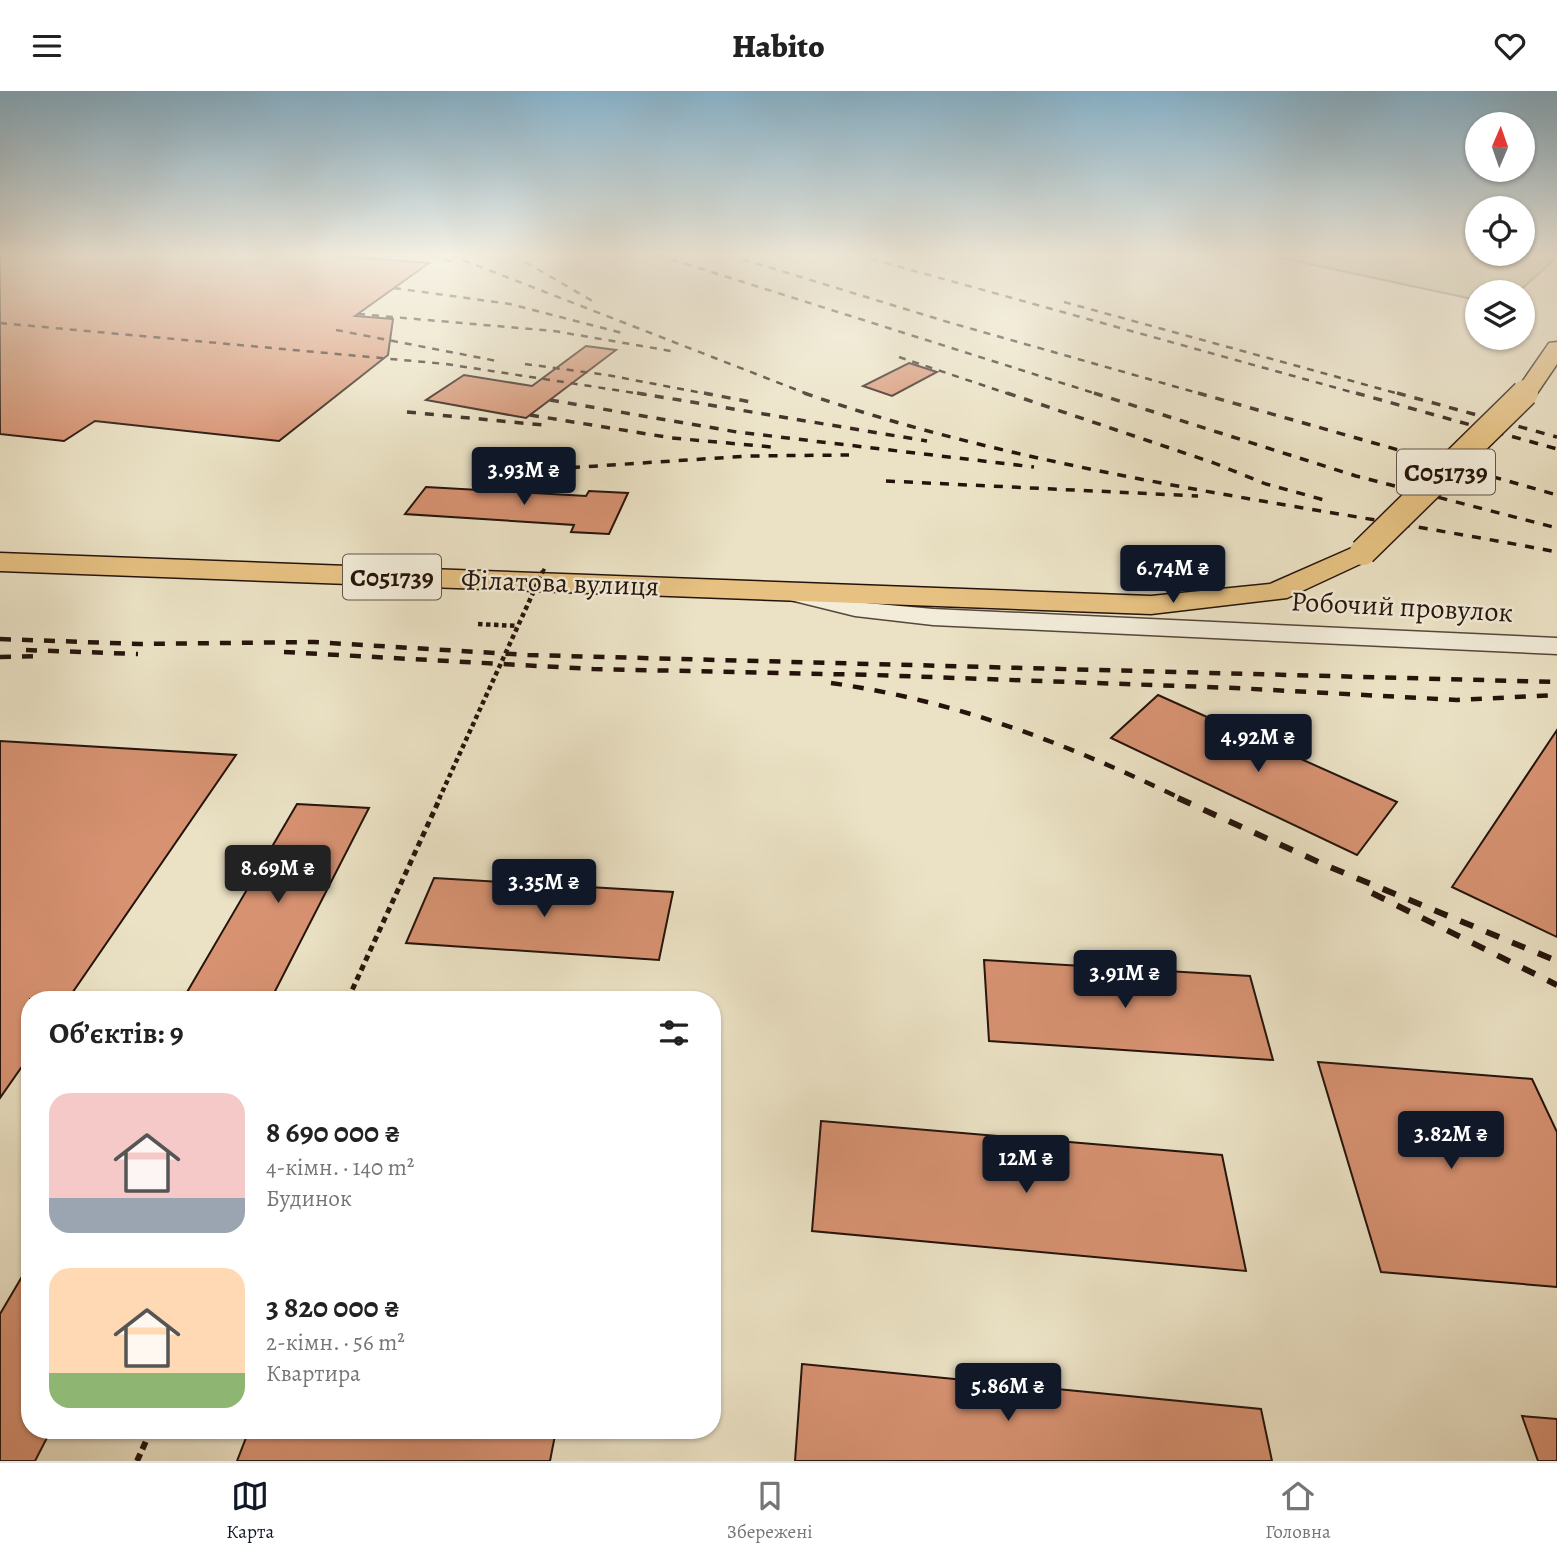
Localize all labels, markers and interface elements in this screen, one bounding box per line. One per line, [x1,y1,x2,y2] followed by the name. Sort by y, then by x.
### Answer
[732,24,825,68] text: Habito
[28,27,66,65] icon: menu
[1491,27,1529,65] icon: heart
[1465,112,1535,182] north arrow
[1465,112,1535,350] map controls
[1465,196,1535,266] button: locate
[1465,280,1535,350] button: layers
[459,447,589,507] pin: 3.93M ₴
[1397,449,1495,495] road number: С051739
[488,454,560,485] text: 3.93M ₴
[1108,545,1238,605] pin: 6.74M ₴
[1136,552,1210,583] text: 6.74M ₴
[343,555,441,599] road number: С051739
[460,561,660,605] street label: Філатова вулиця
[1290,582,1514,632] street label: Робочий провулок
[1193,715,1323,774] pin: 4.92M ₴
[1221,721,1295,752] text: 4.92M ₴
[213,845,343,905] pin: 8.69M ₴
[241,852,315,883] text: 8.69M ₴
[479,859,609,919] pin: 3.35M ₴
[508,866,580,897] text: 3.35M ₴
[1060,951,1190,1010] pin: 3.91M ₴
[1090,957,1160,988] text: 3.91M ₴
[49,1013,184,1053] text: Об’єктів: 9
[655,1014,693,1052] icon: filters
[1386,1111,1516,1171] pin: 3.82M ₴
[266,1112,400,1152] text: 8 690 000 ₴
[1414,1118,1488,1149] text: 3.82M ₴
[105,1121,189,1205] icon: home
[977,1135,1075,1195] pin: 12M ₴
[998,1142,1054,1173] text: 12M ₴
[266,1152,414,1183] text: 4-кімн. · 140 m²
[266,1183,352,1214] text: Будинок
[266,1287,400,1327] text: 3 820 000 ₴
[105,1296,189,1380] icon: home
[266,1327,405,1358] text: 2-кімн. · 56 m²
[266,1358,361,1389] text: Квартира
[943,1363,1073,1423] pin: 5.86M ₴
[971,1370,1045,1401] text: 5.86M ₴
[226,1477,274,1545] tab: Карта
[727,1477,813,1545] tab: Збережені
[1265,1477,1331,1545] tab: Головна

